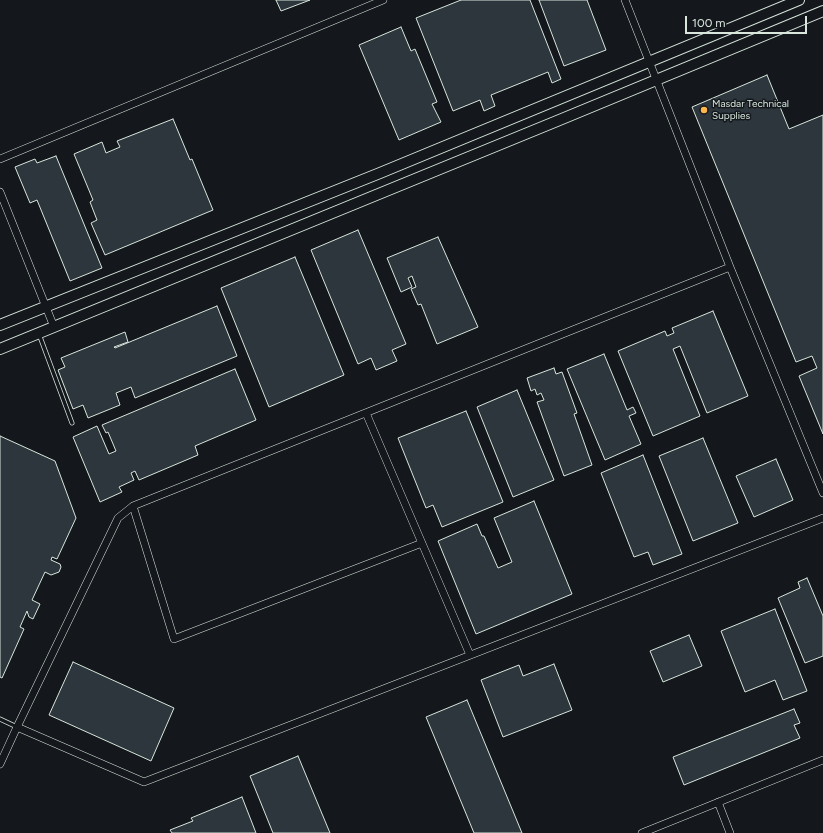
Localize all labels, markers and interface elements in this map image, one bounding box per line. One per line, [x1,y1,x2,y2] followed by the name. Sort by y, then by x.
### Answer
[687,8,809,34] scale bar
[692,16,726,30] text: 100 m
[712,98,789,122] place label: Masdar Technical Supplies
[699,105,709,115] marker: Masdar Technical Supplies

